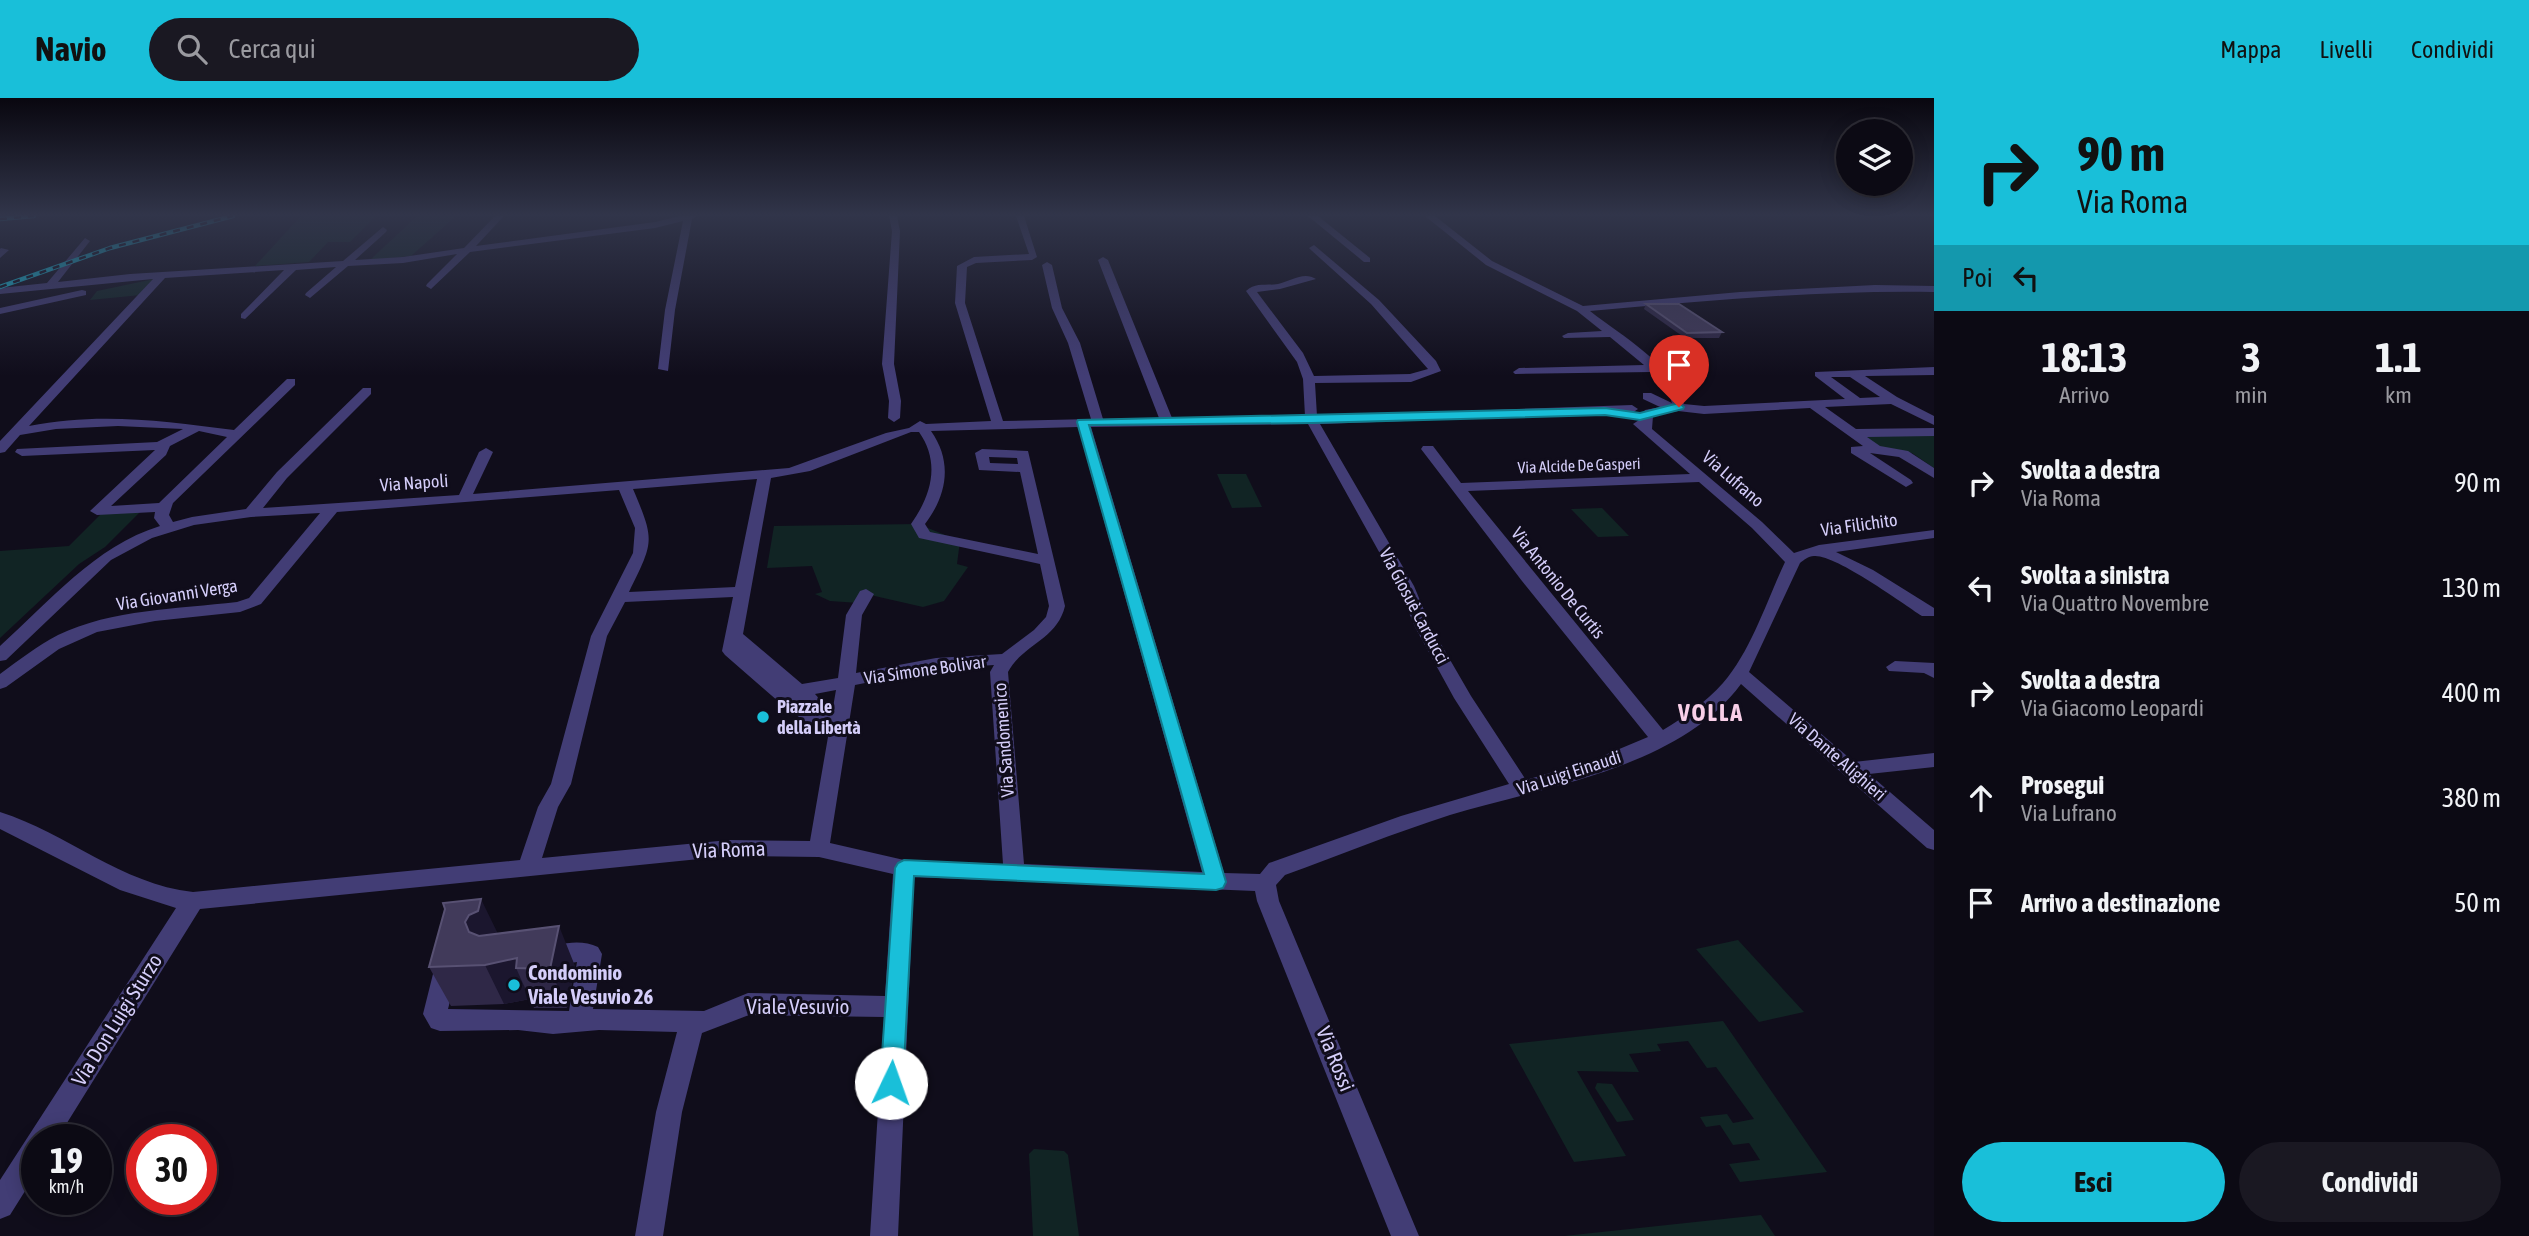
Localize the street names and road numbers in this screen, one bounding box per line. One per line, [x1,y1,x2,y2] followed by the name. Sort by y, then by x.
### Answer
[1698,446,1768,511] street label: Via Lufrano
[1517,454,1641,477] street label: Via Alcide De Gasperi
[379,470,449,495] street label: Via Napoli
[1819,509,1899,540] street label: Via Filichito
[1507,523,1610,643] street label: Via Antonio De Curtis
[1375,544,1454,667] street label: Via Giosuè Carducci
[115,575,239,614] street label: Via Giovanni Verga
[863,650,988,688] street label: Via Simone Bolivar
[989,682,1018,798] street label: Via Sandomenico
[1784,708,1890,805] street label: Via Dante Alighieri
[1514,746,1624,799] street label: Via Luigi Einaudi
[692,836,766,862] street label: Via Roma
[66,949,166,1090] street label: Via Don Luigi Sturzo
[747,994,849,1018] street label: Viale Vesuvio
[1312,1023,1360,1095] street label: Via Rossi

